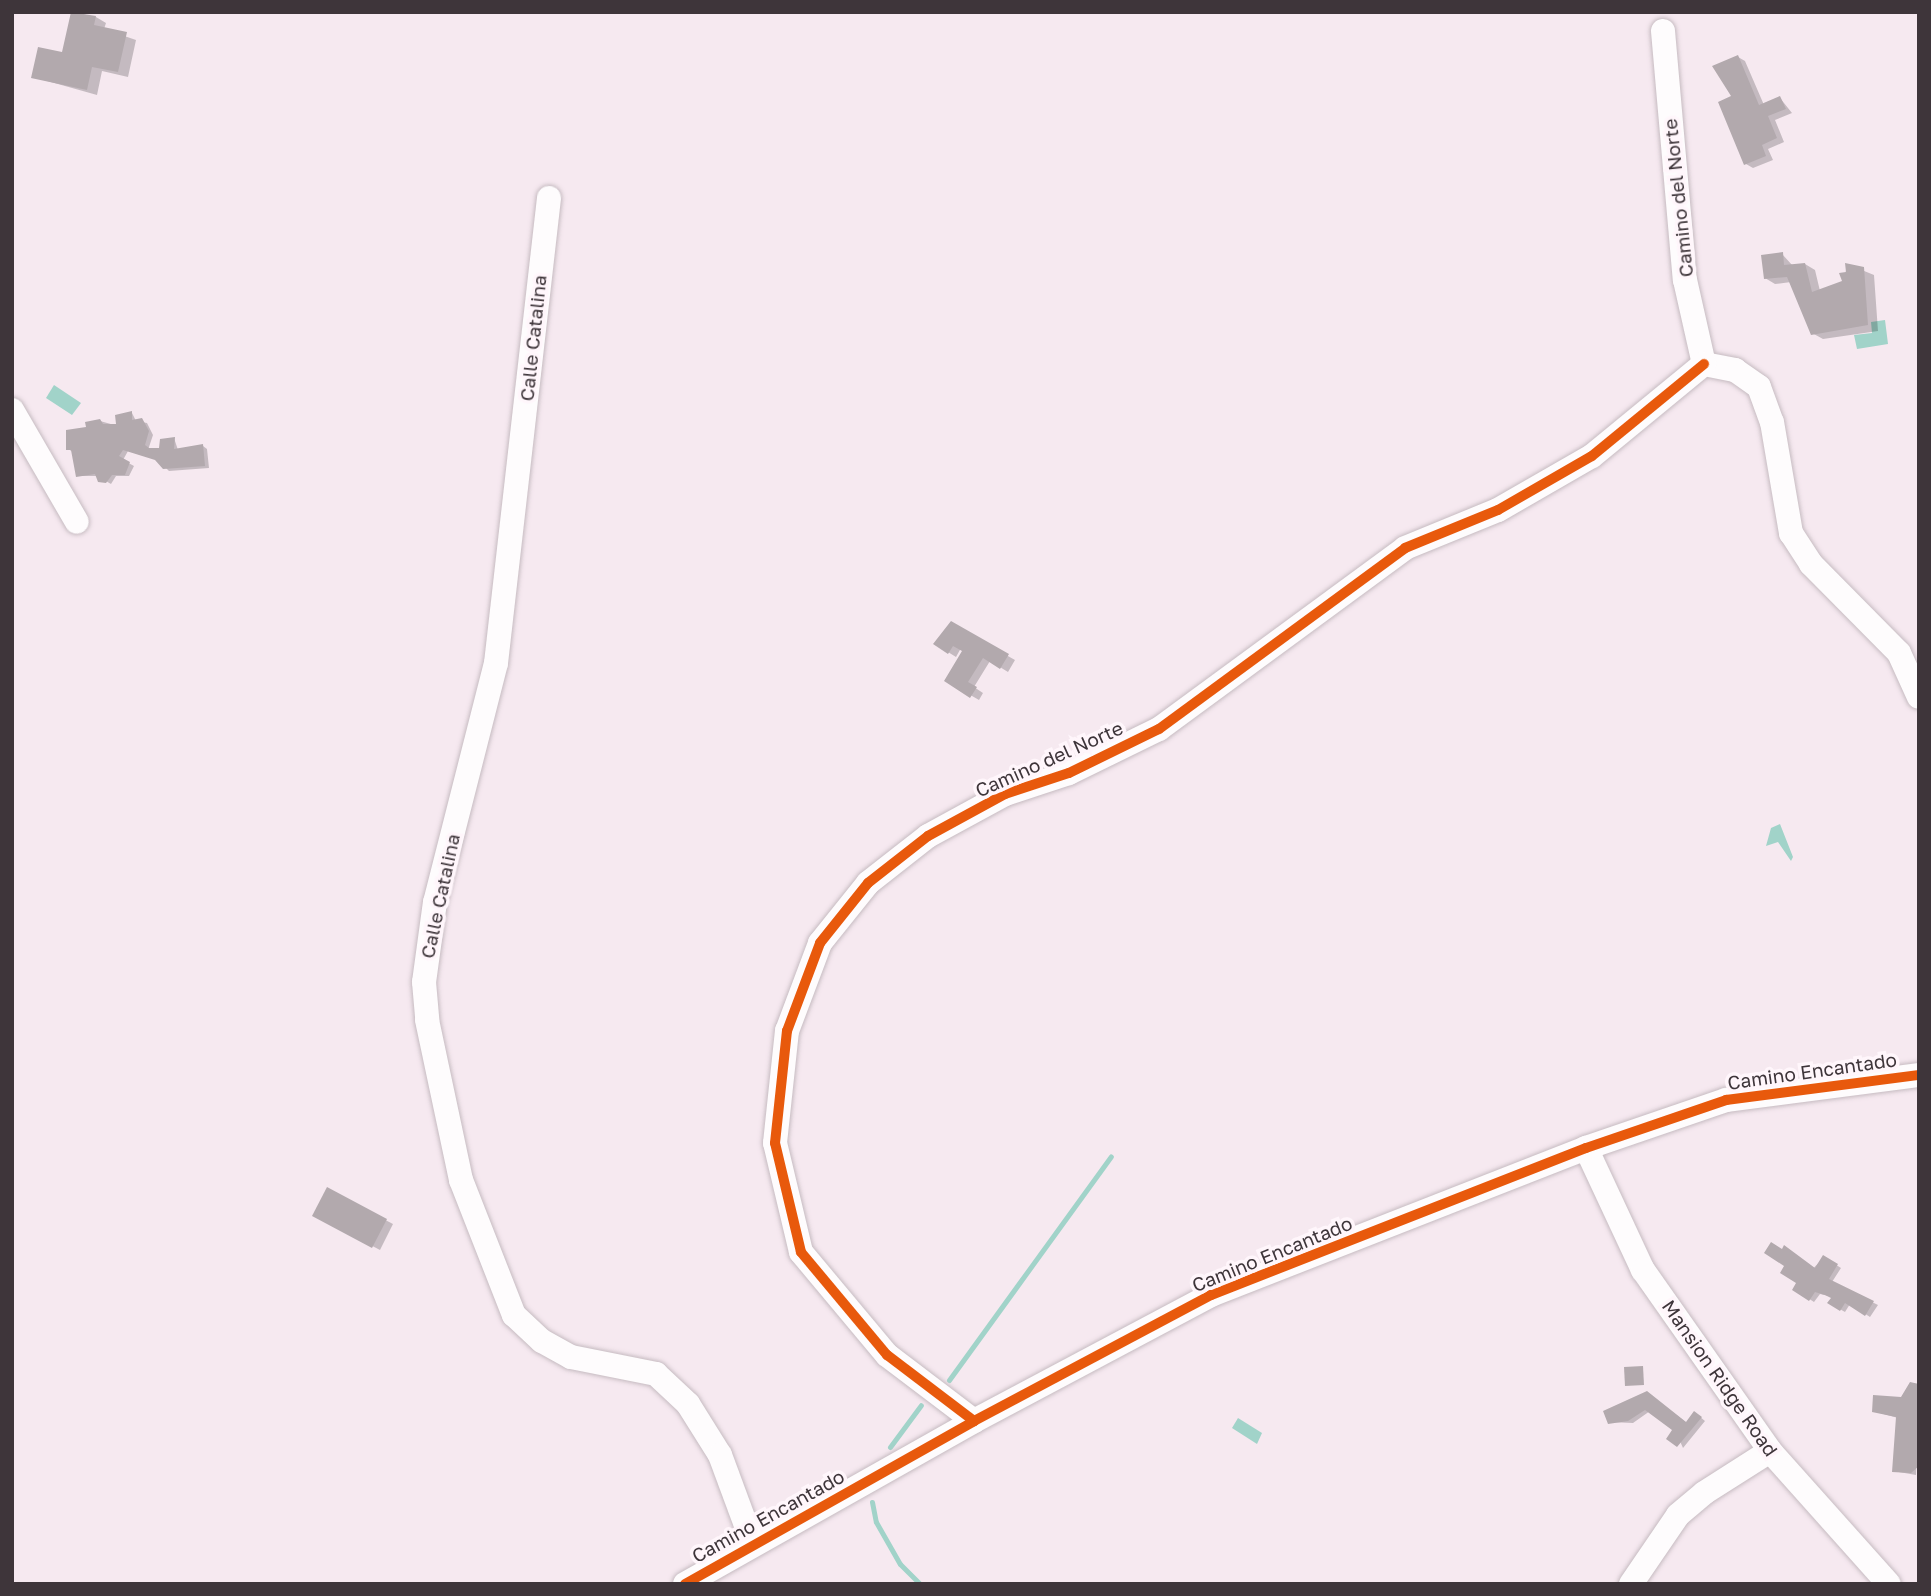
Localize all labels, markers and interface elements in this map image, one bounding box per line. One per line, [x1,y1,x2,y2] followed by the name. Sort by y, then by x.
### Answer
[1658,118,1698,278] street label: Camino del Norte
[515,274,551,402] street label: Calle Catalina
[972,716,1126,802] street label: Camino del Norte
[416,832,464,960] street label: Calle Catalina
[1726,1048,1898,1094] street label: Camino Encantado
[1189,1211,1355,1297] street label: Camino Encantado
[1657,1296,1783,1460] street label: Mansion Ridge Road
[688,1465,848,1567] street label: Camino Encantado

